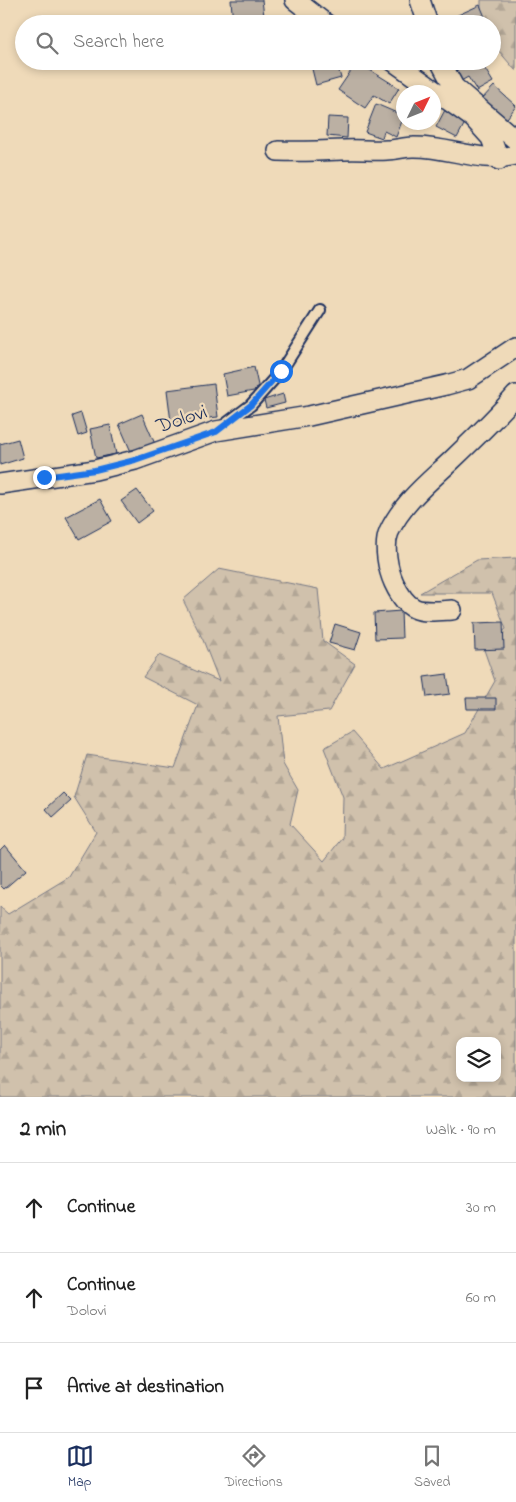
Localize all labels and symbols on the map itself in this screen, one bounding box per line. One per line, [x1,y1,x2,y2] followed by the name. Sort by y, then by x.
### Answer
[396,85,441,130] north arrow
[270,360,293,383] route start
[152,398,211,443] street label: Dolovi
[33,466,56,489] route end

